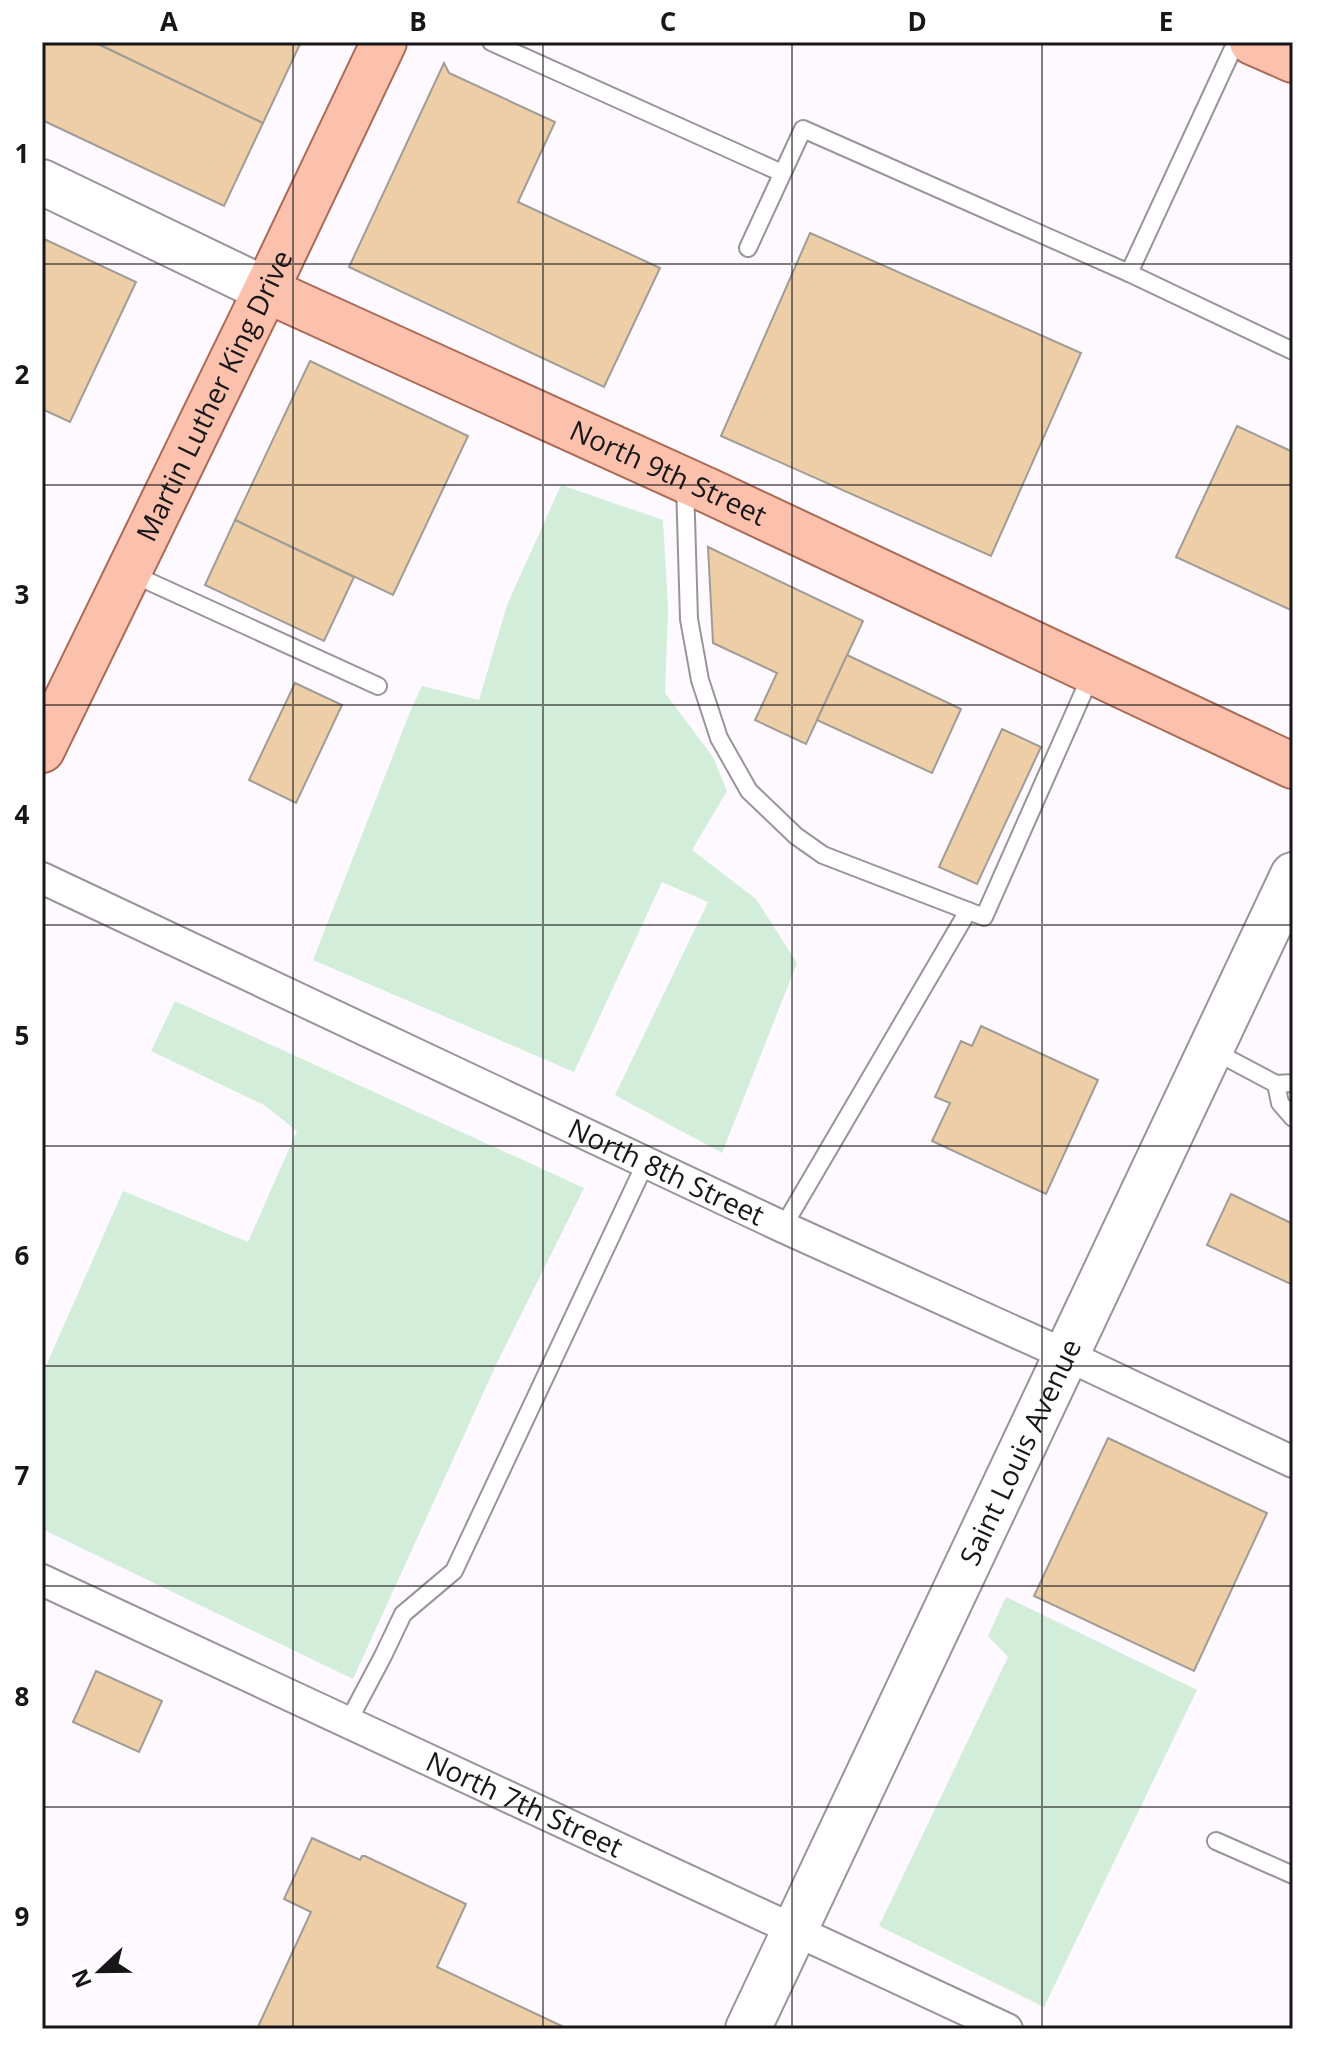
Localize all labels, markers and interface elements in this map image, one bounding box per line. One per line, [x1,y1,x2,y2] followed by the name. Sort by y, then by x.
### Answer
[160,3,178,39] text: A
[409,3,427,39] text: B
[660,3,676,39] text: C
[907,3,927,39] text: D
[1159,3,1173,39] text: E
[15,135,29,171] text: 1
[127,243,300,547] street label: Martin Luther King Drive
[15,356,30,392] text: 2
[564,411,773,534] street label: North 9th Street
[15,576,29,612] text: 3
[15,796,30,832] text: 4
[15,1017,29,1053] text: 5
[562,1109,771,1234] street label: North 8th Street
[15,1237,30,1273] text: 6
[950,1332,1089,1571] street label: Saint Louis Avenue
[15,1457,30,1493] text: 7
[15,1678,29,1714] text: 8
[420,1741,629,1866] street label: North 7th Street
[15,1898,29,1934] text: 9
[60,1931,140,2011] north arrow
[63,1965,98,1993] text: N

